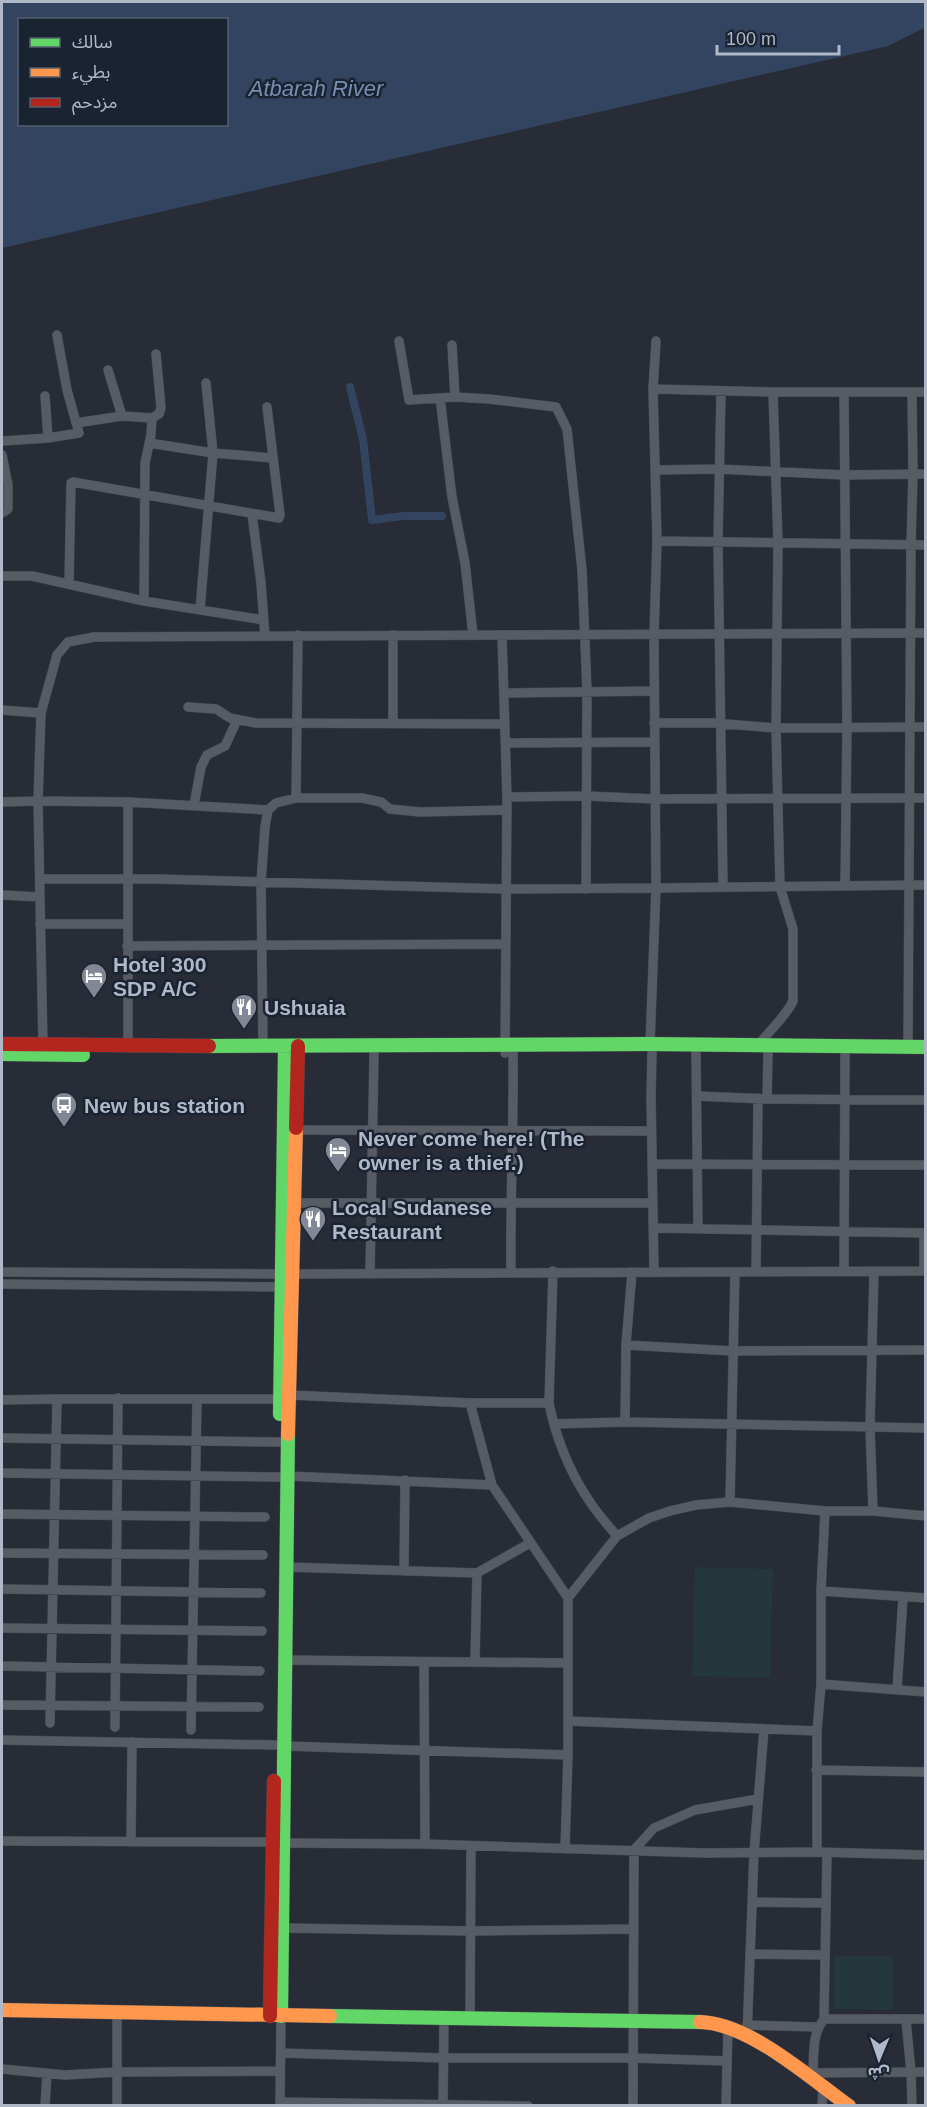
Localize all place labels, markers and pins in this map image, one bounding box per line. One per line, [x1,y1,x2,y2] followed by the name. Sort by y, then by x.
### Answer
[113,953,206,1000] place label: Hotel 300 SDP A/C
[79,961,109,999] hotel icon: Hotel 300 SDP A/C
[229,992,259,1030] restaurant icon: Ushuaia
[264,996,346,1019] place label: Ushuaia
[49,1090,79,1128] bus stop icon: New bus station
[84,1094,245,1117] place label: New bus station
[358,1127,584,1174] place label: Never come here! (The owner is a thief.)
[323,1135,353,1173] hotel icon: Never come here! (The owner is a thief.)
[332,1196,492,1243] place label: Local Sudanese Restaurant
[298,1204,328,1242] restaurant icon: Local Sudanese Restaurant

